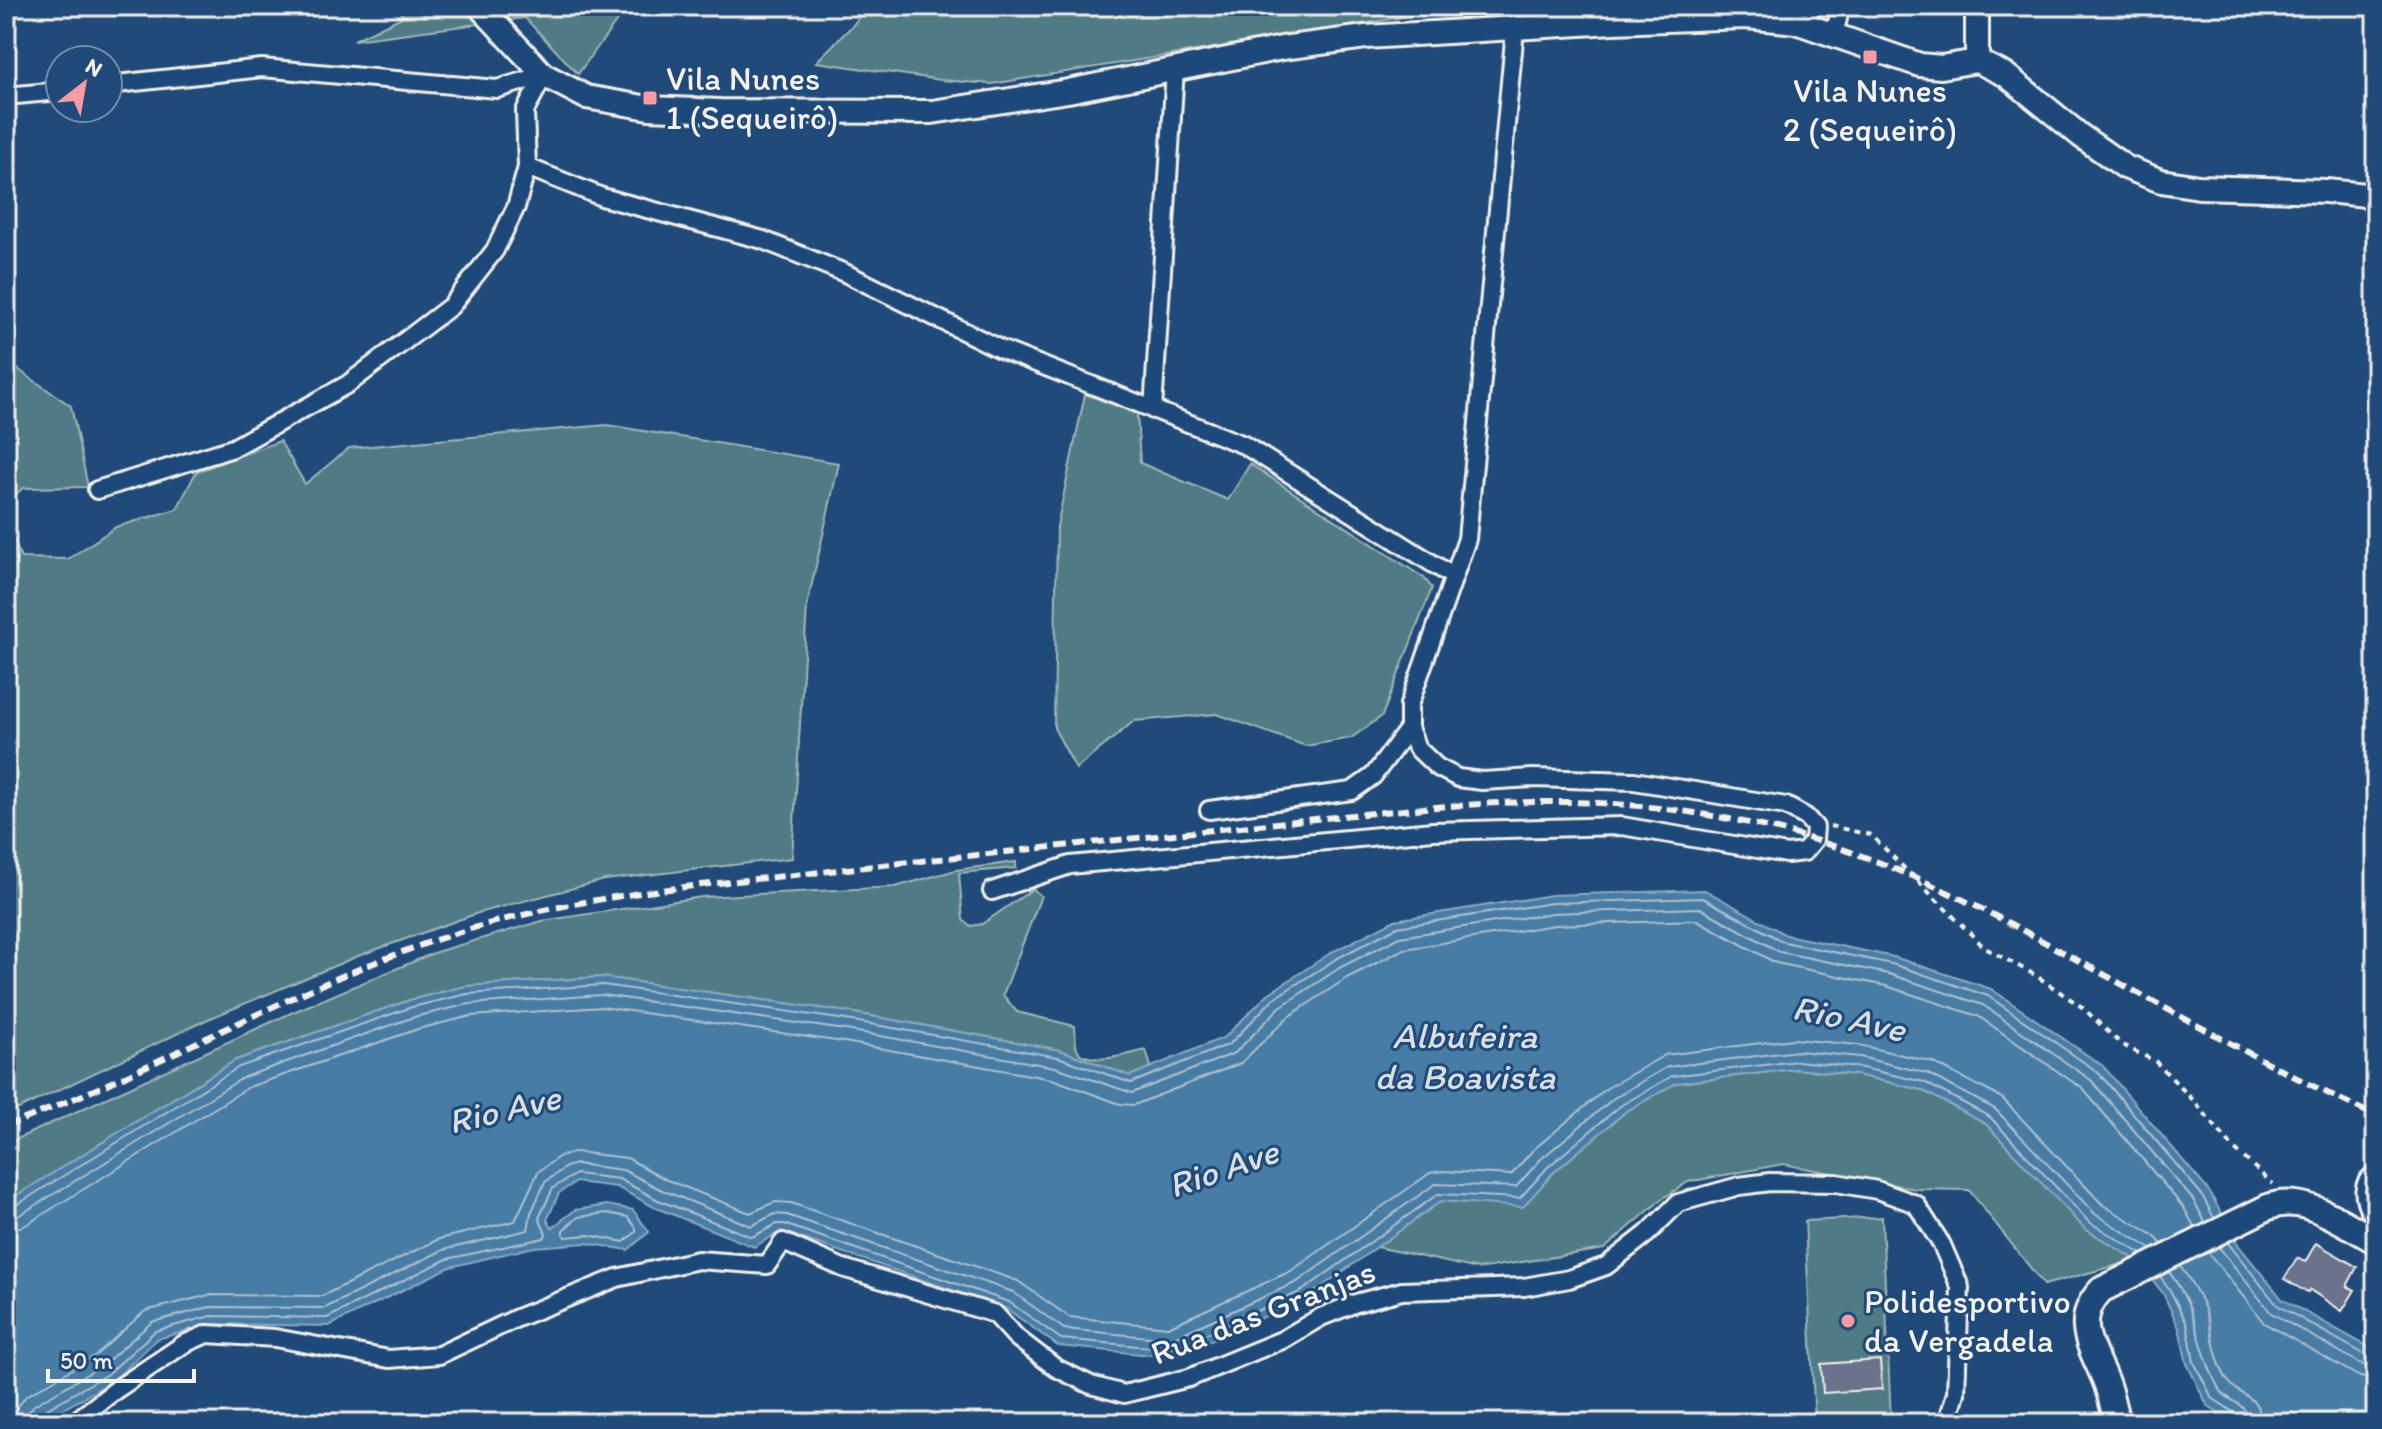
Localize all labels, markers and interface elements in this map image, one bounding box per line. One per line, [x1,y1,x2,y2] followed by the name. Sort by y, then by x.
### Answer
[44,44,124,124] north arrow
[1861,48,1879,66] marker: Vila Nunes 2 (Sequeirô)
[81,52,107,83] text: N
[666,58,838,138] place label: Vila Nunes 1 (Sequeirô)
[1783,70,1957,150] place label: Vila Nunes 2 (Sequeirô)
[641,89,659,107] marker: Vila Nunes 1 (Sequeirô)
[1789,985,1911,1051] water label: Rio Ave
[1375,1014,1556,1098] water label: Albufeira da Boavista
[444,1075,566,1143] water label: Rio Ave
[1162,1129,1285,1207] water label: Rio Ave
[1145,1250,1381,1374] street label: Rua das Granjas
[1864,1281,2071,1361] place label: Polidesportivo da Vergadela
[1839,1312,1857,1330] marker: Polidesportivo da Vergadela
[48,1333,194,1383] scale bar
[60,1346,113,1375] text: 50 m

